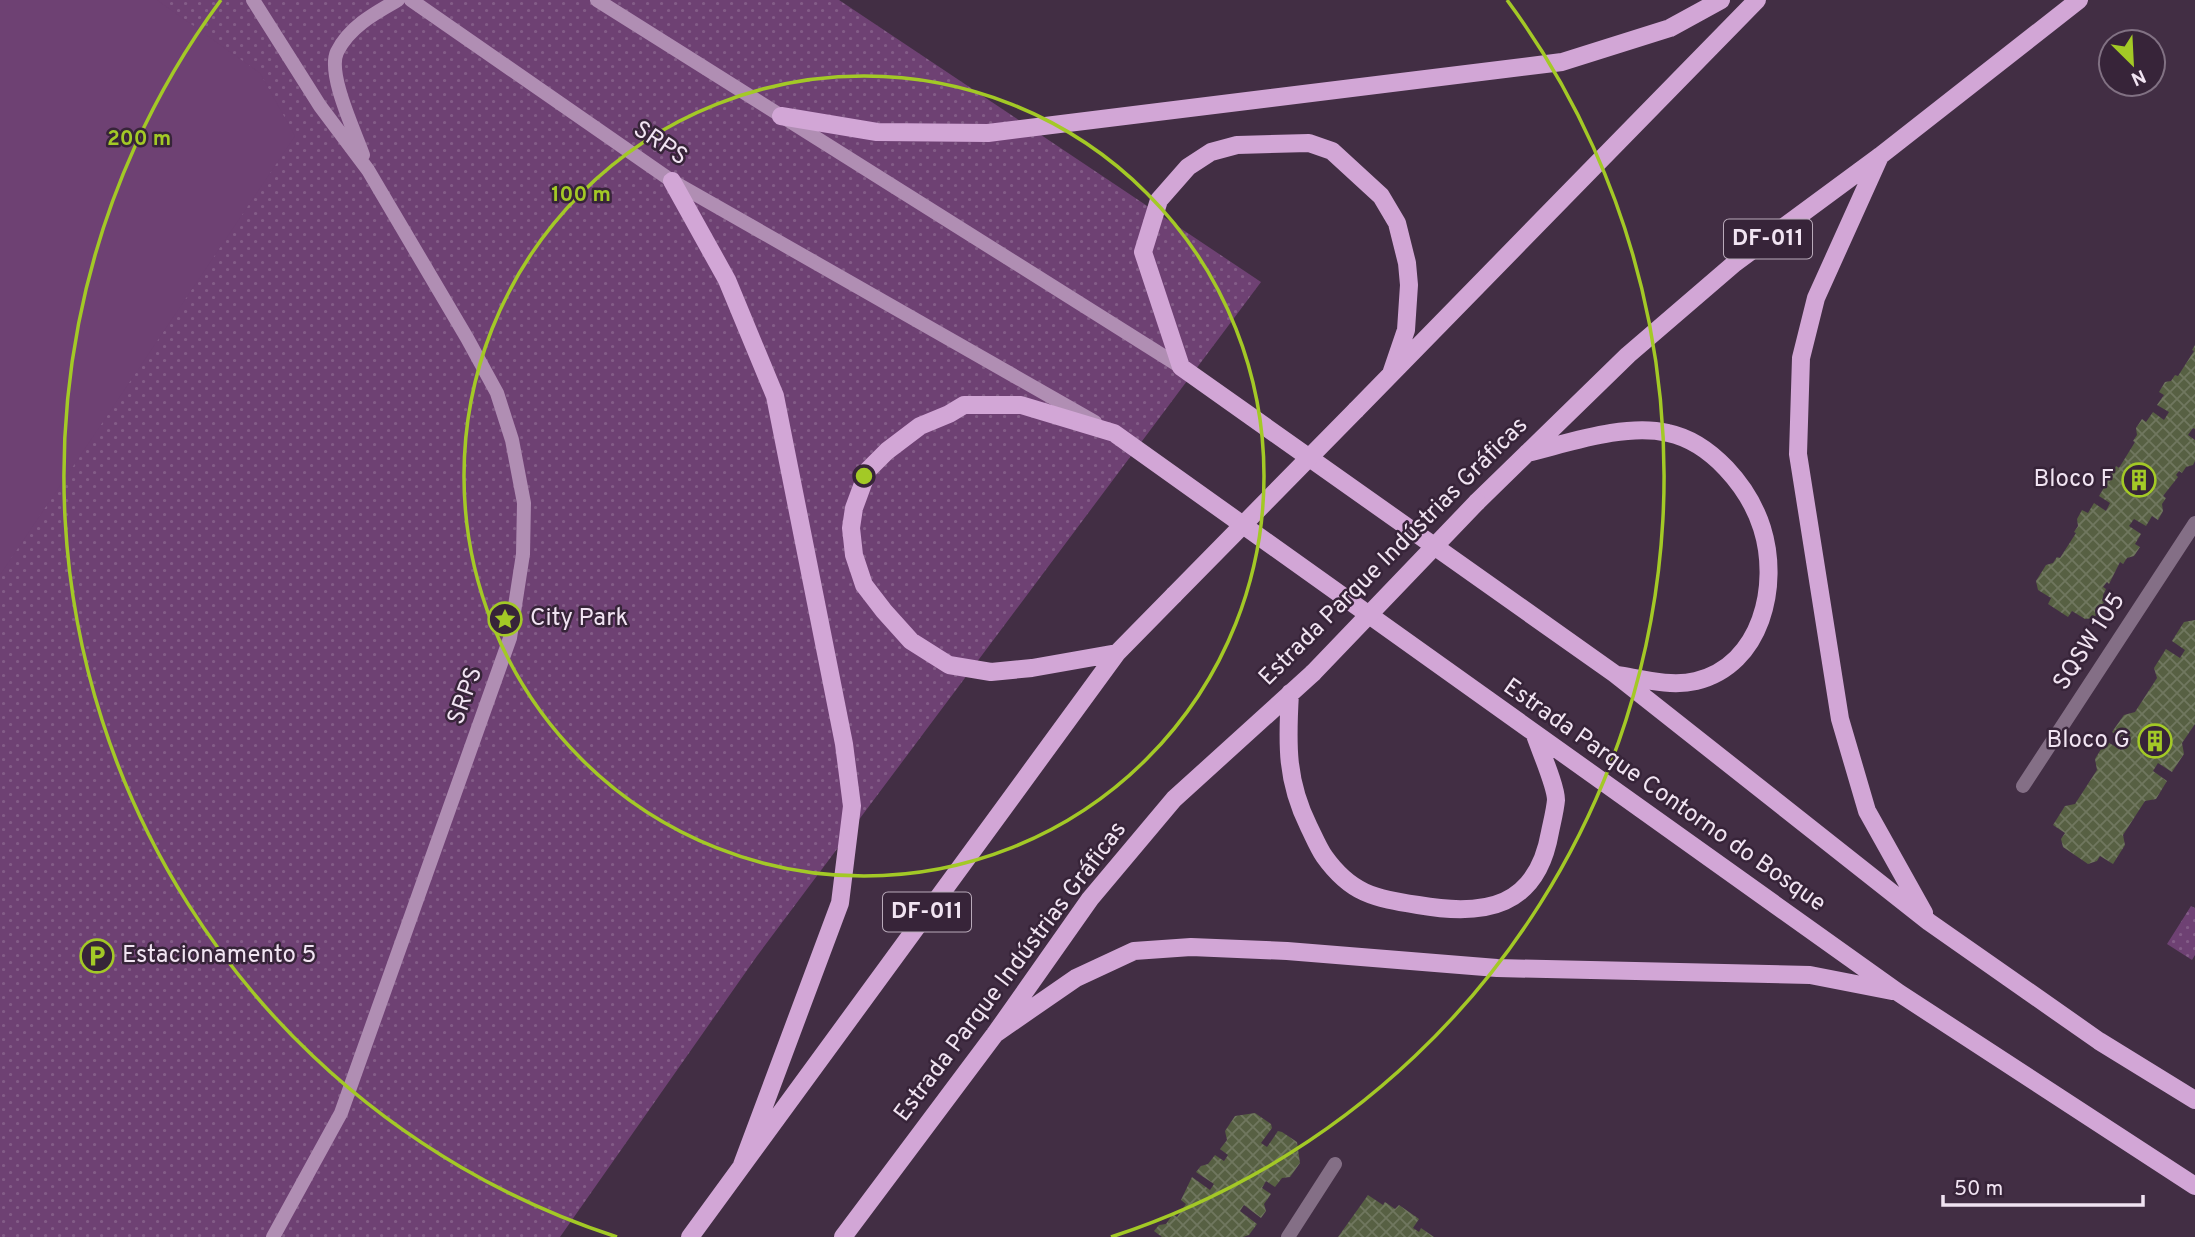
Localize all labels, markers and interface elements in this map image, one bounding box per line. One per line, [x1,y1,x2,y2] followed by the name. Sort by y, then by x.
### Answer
[2097,28,2167,98] north arrow
[2127,63,2149,90] text: N
[627,115,693,173] street label: SRPS
[107,126,171,153] text: 200 m
[551,182,611,209] text: 100 m
[1724,220,1812,258] road number: DF-011
[1253,411,1535,693] street label: Estrada Parque Indústrias Gráficas
[2120,461,2158,499] building icon: Bloco F
[852,464,876,488] centre of rings
[2033,465,2114,495] place label: Bloco F
[2047,588,2133,696] street label: SQSW 105
[486,600,524,638] place icon: City Park
[530,604,628,634] place label: City Park
[442,663,490,729] street label: SRPS
[1497,673,1831,919] street label: Estrada Parque Contorno do Bosque
[2136,722,2174,760] building icon: Bloco G
[2046,726,2130,756] place label: Bloco G
[888,816,1134,1128] street label: Estrada Parque Indústrias Gráficas
[883,892,971,931] road number: DF-011
[78,937,116,975] parking icon: Estacionamento 5
[122,941,316,971] place label: Estacionamento 5
[1943,1164,2142,1208] scale bar
[1954,1176,2003,1203] text: 50 m

